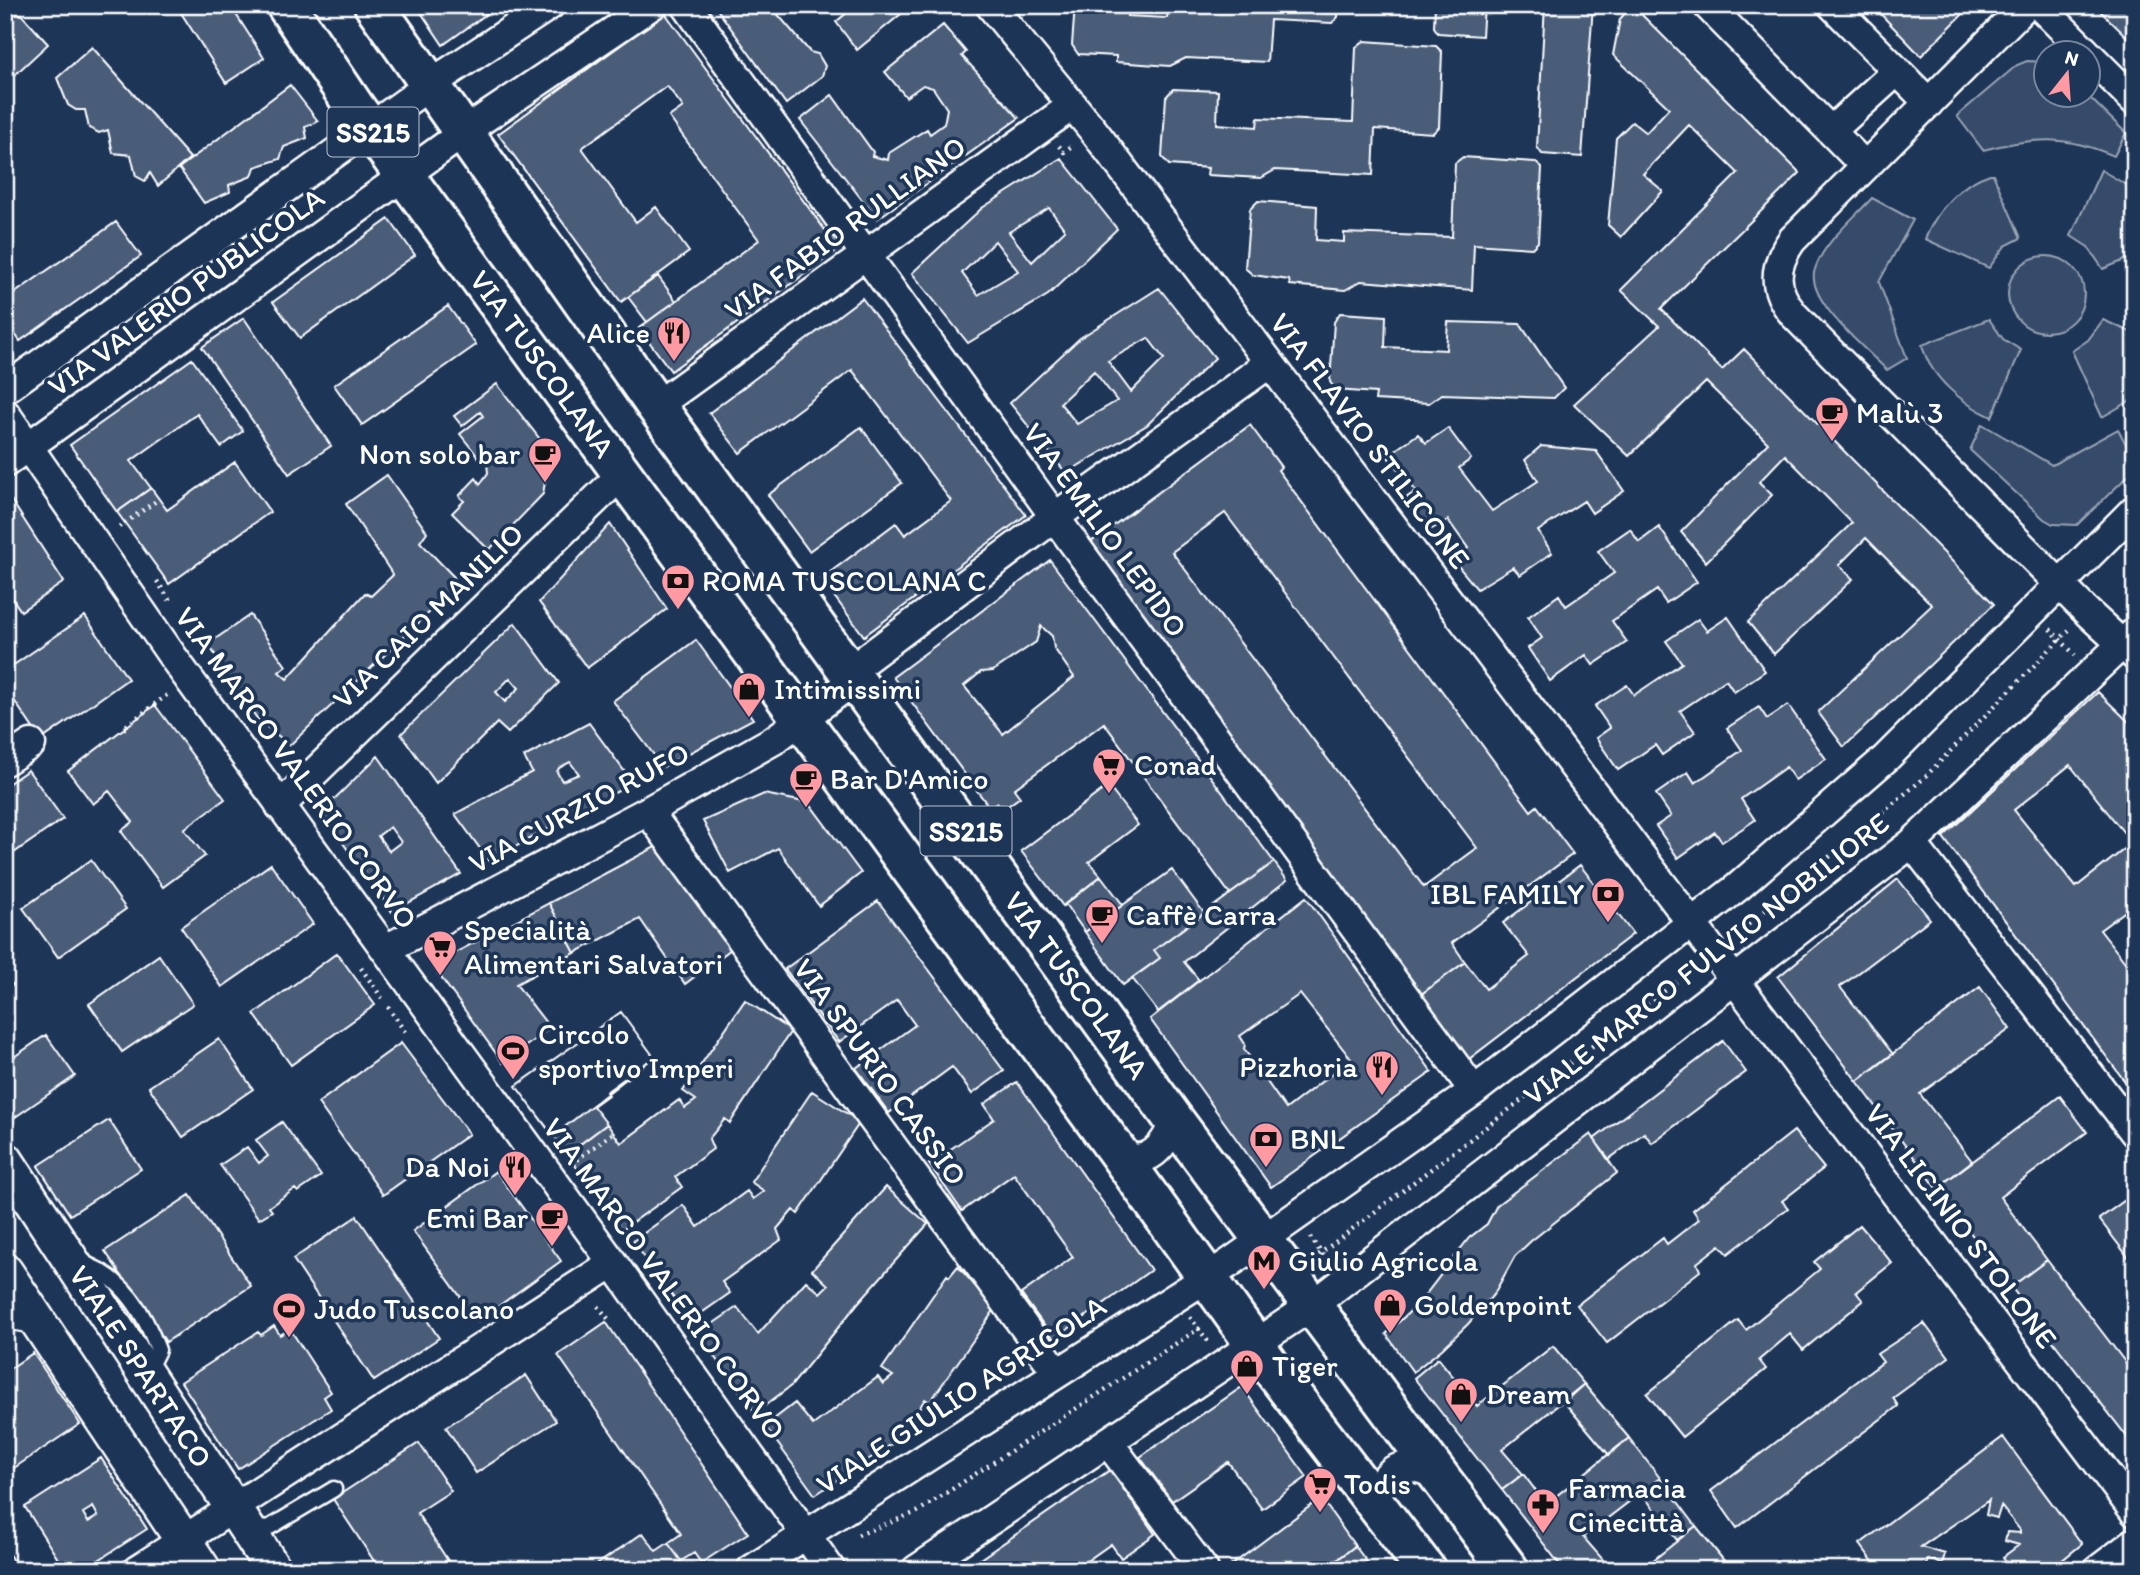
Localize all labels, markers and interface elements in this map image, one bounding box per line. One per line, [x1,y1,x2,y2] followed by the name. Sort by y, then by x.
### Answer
[2032,38,2102,108] north arrow
[2062,45,2081,71] text: N
[328,108,418,156] road number: SS215
[717,128,973,328] street label: VIA FABIO RULLIANO
[40,179,331,404] street label: VIA VALERIO PUBLICOLA
[462,263,623,465] street label: VIA TUSCOLANA
[1262,305,1479,576] street label: VIA FLAVIO STILICONE
[587,314,650,351] place label: Alice
[655,314,693,363] restaurant icon: Alice
[1813,394,1851,443] cafe icon: Malù 3
[1856,394,1943,431] place label: Malù 3
[1015,415,1196,644] street label: VIA EMILIO LEPIDO
[359,435,521,472] place label: Non solo bar
[526,435,564,484] cafe icon: Non solo bar
[324,515,531,716] street label: VIA CAIO MANILIO
[659,562,697,611] bank icon: ROMA TUSCOLANA C
[702,562,987,599] place label: ROMA TUSCOLANA C
[167,599,426,936] street label: VIA MARCO VALERIO CORVO
[730,670,768,719] shop icon: Intimissimi
[774,670,921,707] place label: Intimissimi
[462,734,695,881] street label: VIA CURZIO RUFO
[1090,746,1128,795] supermarket icon: Conad
[1134,746,1216,783] place label: Conad
[787,760,825,809] cafe icon: Bar D'Amico
[830,760,989,797] place label: Bar D'Amico
[1515,804,1896,1113] street label: VIALE MARCO FULVIO NOBILIORE
[920,806,1012,856] road number: SS215
[1430,875,1584,912] place label: IBL FAMILY
[1589,875,1627,924] bank icon: IBL FAMILY
[996,884,1157,1086] street label: VIA TUSCOLANA
[1083,896,1121,945] cafe icon: Caffè Carra
[1126,896,1277,933] place label: Caffè Carra
[464,911,723,982] place label: Specialità Alimentari Salvatori
[421,928,459,977] supermarket icon: Specialità Alimentari Salvatori
[786,951,975,1193] street label: VIA SPURIO CASSIO
[538,1015,734,1086] place label: Circolo sportivo Imperi
[494,1032,532,1081] sports icon: Circolo sportivo Imperi
[1239,1048,1358,1085] place label: Pizzhoria
[1363,1048,1401,1097] restaurant icon: Pizzhoria
[1857,1096,2066,1356] street label: VIA LICINIO STOLONE
[535,1110,794,1447] street label: VIA MARCO VALERIO CORVO
[1247,1120,1285,1169] bank icon: BNL
[1290,1120,1345,1157] place label: BNL
[405,1148,490,1185] place label: Da Noi
[496,1148,534,1197] restaurant icon: Da Noi
[426,1199,529,1236] place label: Emi Bar
[533,1199,571,1248] cafe icon: Emi Bar
[1245,1242,1283,1291] metro station icon: Giulio Agricola
[1288,1242,1479,1279] place label: Giulio Agricola
[61,1258,221,1474] street label: VIALE SPARTACO
[1371,1286,1409,1335] shop icon: Goldenpoint
[1414,1286,1572,1323] place label: Goldenpoint
[809,1287,1113,1502] street label: VIALE GIULIO AGRICOLA
[270,1290,308,1339] sports icon: Judo Tuscolano
[314,1290,514,1327] place label: Judo Tuscolano
[1228,1347,1266,1396] shop icon: Tiger
[1272,1347,1338,1384] place label: Tiger
[1442,1375,1480,1424] shop icon: Dream
[1486,1375,1571,1412] place label: Dream
[1301,1465,1339,1514] supermarket icon: Todis
[1344,1465,1411,1502] place label: Todis
[1568,1469,1687,1540] place label: Farmacia Cinecittà
[1524,1486,1562,1535] pharmacy icon: Farmacia Cinecittà

